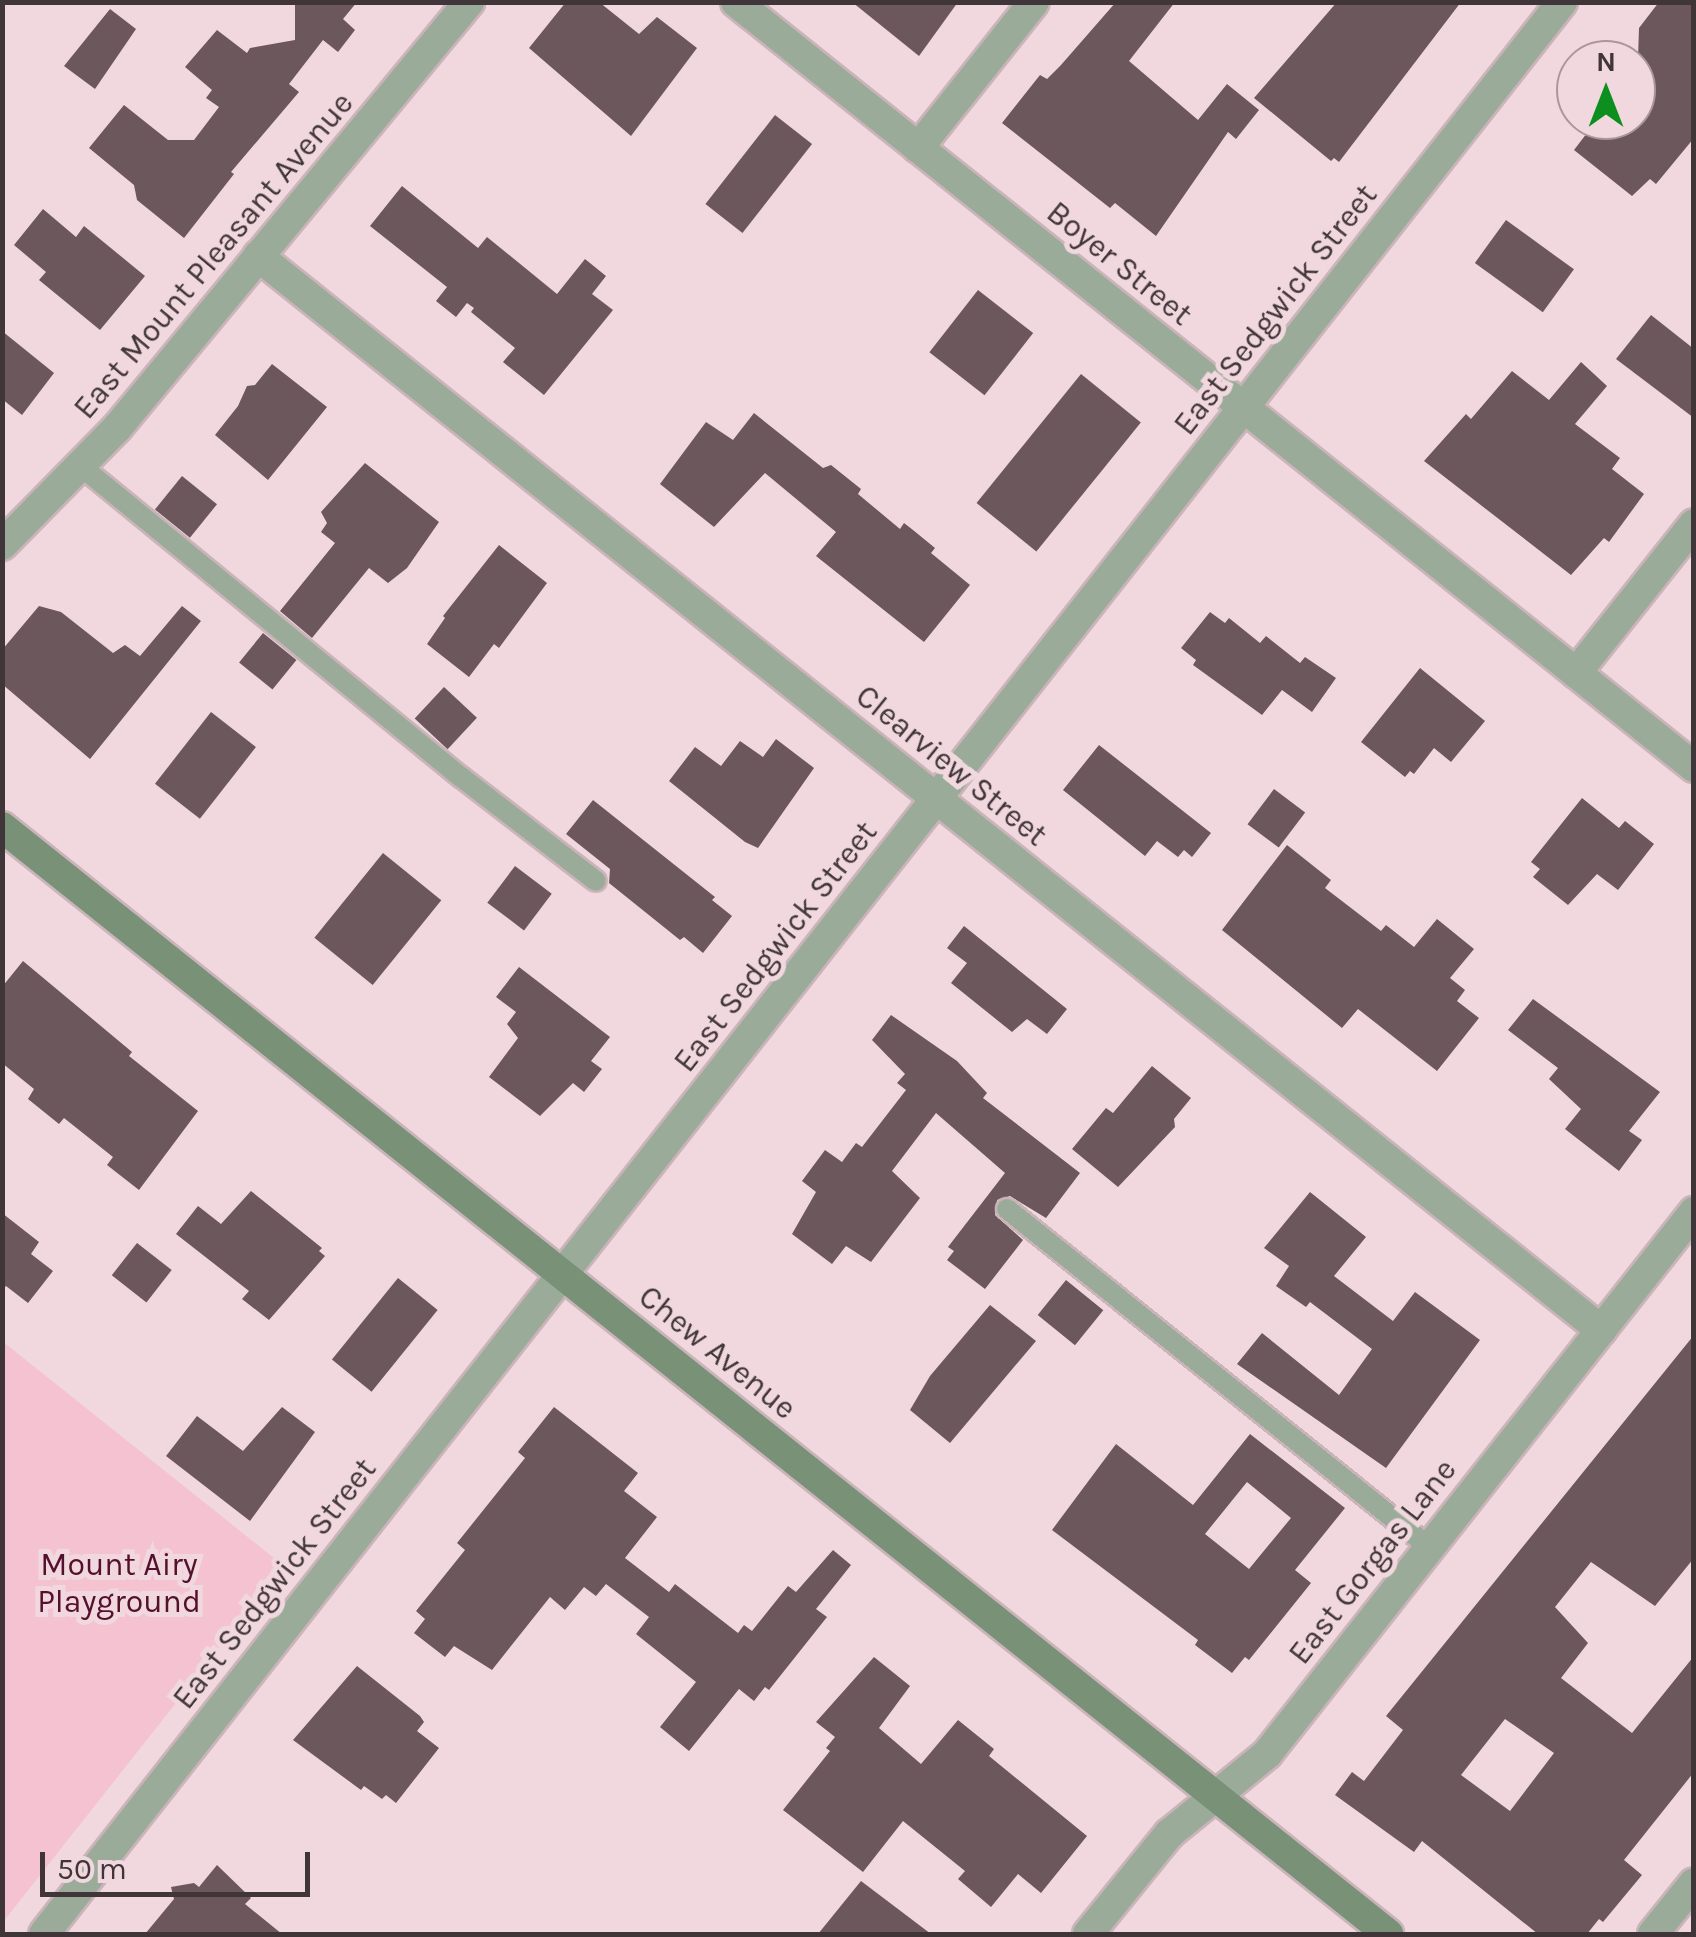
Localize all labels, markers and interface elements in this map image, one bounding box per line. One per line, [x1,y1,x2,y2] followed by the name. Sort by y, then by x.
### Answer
[1556,40,1656,140] north arrow
[1596,45,1616,78] text: N
[66,85,362,427] street label: East Mount Pleasant Avenue
[1166,177,1386,443] street label: East Sedgwick Street
[1039,194,1199,334] street label: Boyer Street
[848,677,1054,855] street label: Clearview Street
[666,814,886,1080] street label: East Sedgwick Street
[631,1278,803,1428] street label: Chew Avenue
[165,1451,385,1717] street label: East Sedgwick Street
[1281,1452,1465,1672] street label: East Gorgas Lane
[37,1547,201,1622] park label: Mount Airy Playground
[45,1832,315,1894] scale bar
[57,1851,127,1887] text: 50 m

